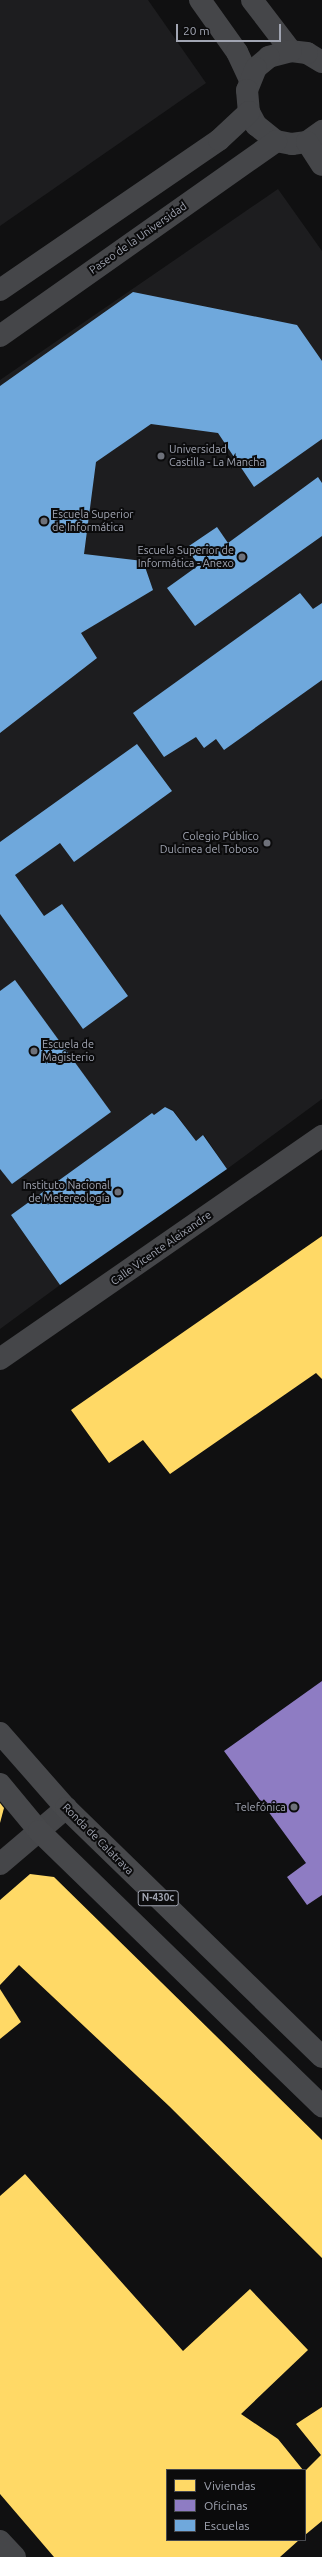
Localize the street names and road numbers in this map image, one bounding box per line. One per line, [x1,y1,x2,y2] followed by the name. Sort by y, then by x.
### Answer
[87,199,189,277] street label: Paseo de la Universidad
[108,1208,214,1288] street label: Calle Vicente Aleixandre
[60,1801,136,1877] street label: Ronda de Calatrava
[137,1890,179,1906] road number: N-430c

